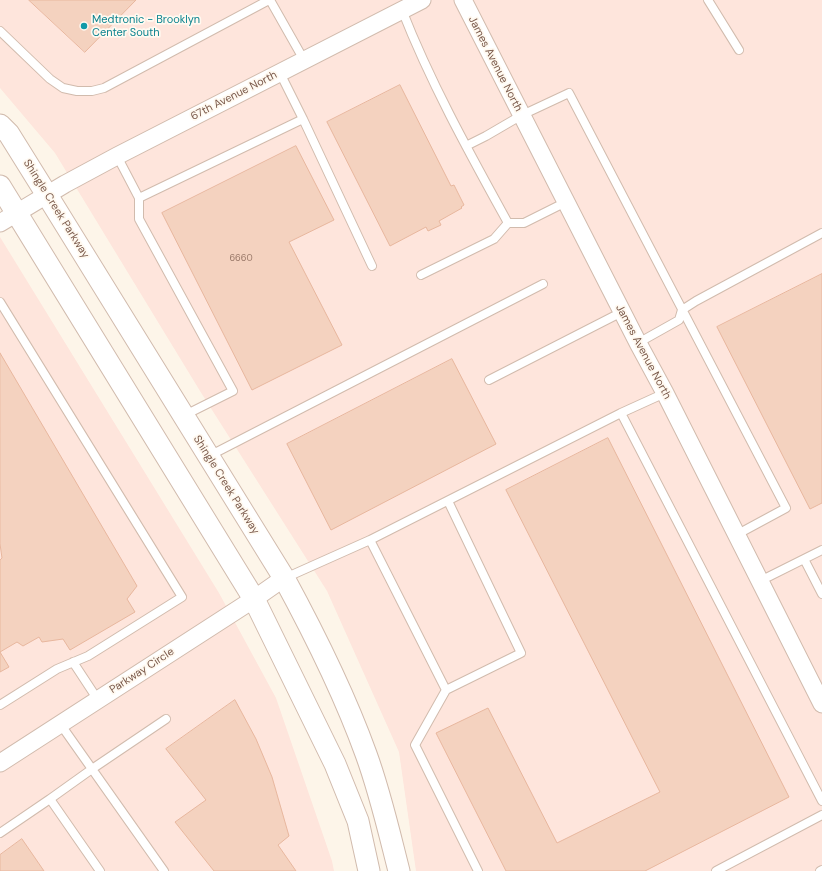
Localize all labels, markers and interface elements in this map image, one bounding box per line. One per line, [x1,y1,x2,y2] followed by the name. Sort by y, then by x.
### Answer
[92,13,200,39] place label: Medtronic - Brooklyn Center South
[465,14,525,114] street label: James Avenue North
[79,21,89,31] marker: Medtronic - Brooklyn Center South
[189,69,279,123] street label: 67th Avenue North
[20,157,92,261] street label: Shingle Creek Parkway
[229,254,253,264] house number: 6660
[612,302,674,402] street label: James Avenue North
[190,433,262,537] street label: Shingle Creek Parkway
[107,645,177,697] street label: Parkway Circle

